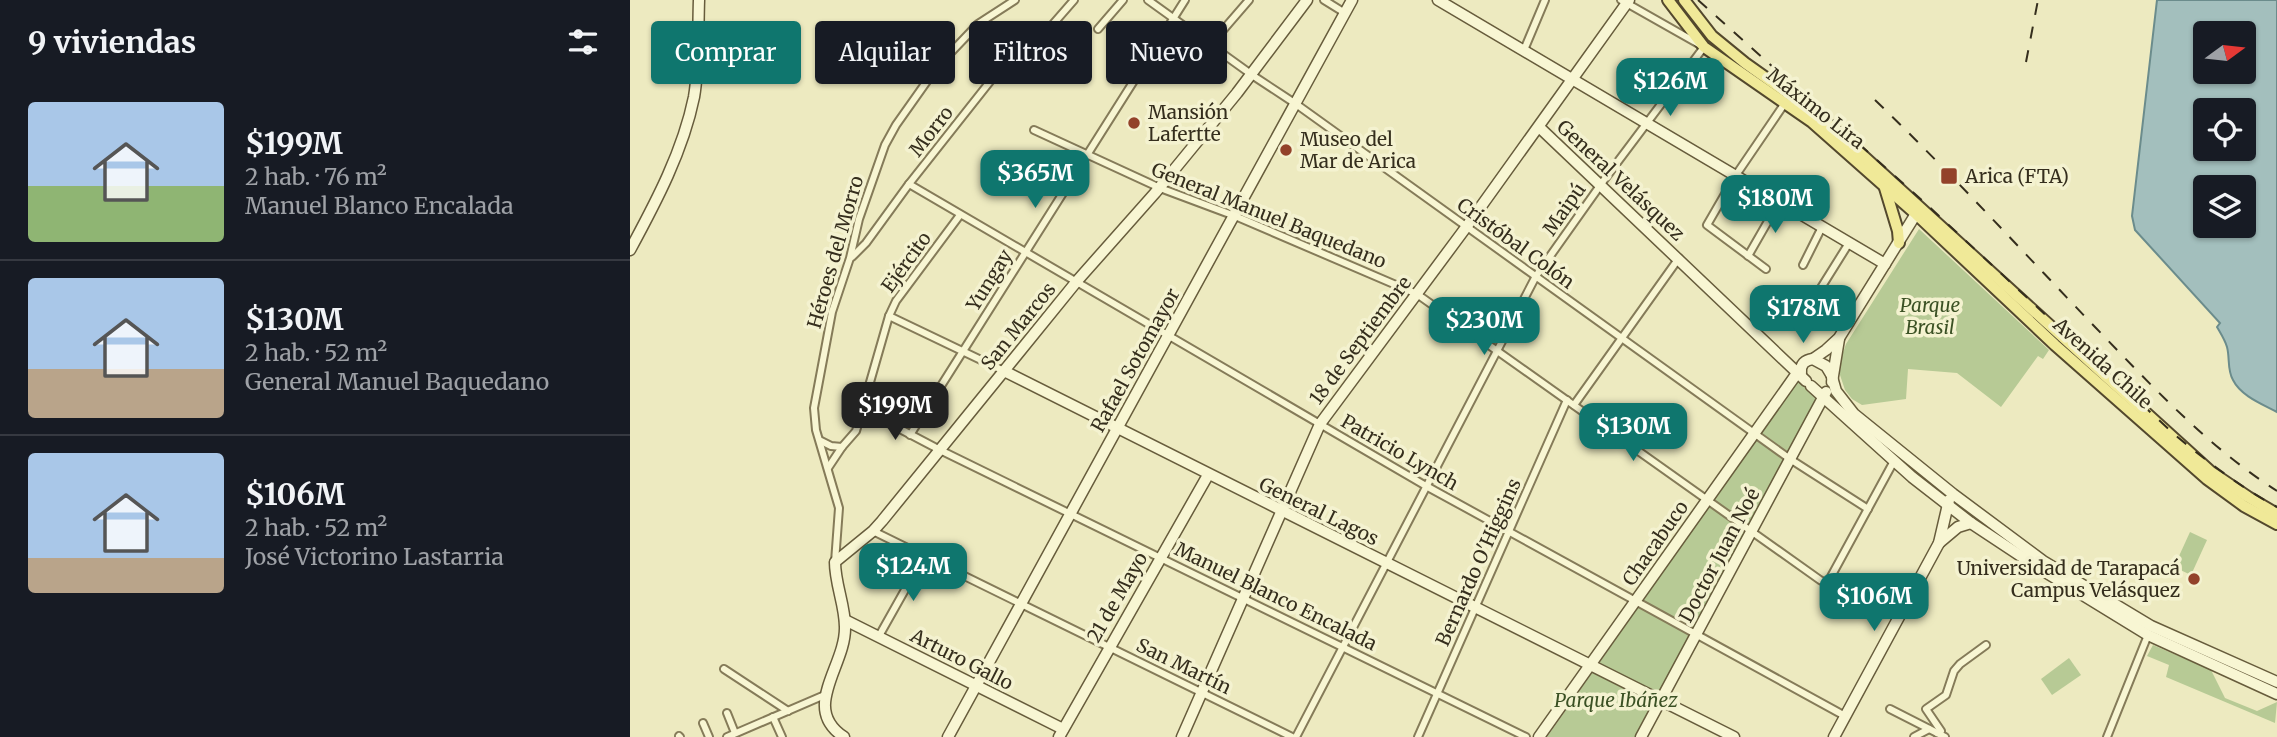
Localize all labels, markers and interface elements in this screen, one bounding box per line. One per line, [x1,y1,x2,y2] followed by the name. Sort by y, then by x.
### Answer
[651,21,801,84] chip: Comprar
[815,21,955,84] chip: Alquilar
[969,21,1092,84] chip: Filtros
[1106,21,1227,84] chip: Nuevo
[2193,21,2256,84] north arrow
[2193,21,2256,238] map controls
[28,23,196,61] text: 9 viviendas
[564,23,602,61] icon: filters
[1621,58,1719,118] pin: $126M
[1762,62,1870,154] street label: Máximo Lira
[1632,66,1708,95] text: $126M
[2193,98,2256,161] button: locate
[1148,100,1229,146] place label: Mansión Lafertte
[904,101,958,161] street label: Morro
[1126,115,1142,131] marker: Mansión Lafertte
[1552,115,1690,245] street label: General Velásquez
[245,124,343,162] text: $199M
[1300,127,1416,173] place label: Museo del Mar de Arica
[84,130,168,214] icon: home
[1278,142,1294,158] marker: Museo del Mar de Arica
[986,150,1084,210] pin: $365M
[1148,157,1390,273] street label: General Manuel Baquedano
[996,158,1074,187] text: $365M
[245,162,387,191] text: 2 hab. · 76 m²
[1964,164,2069,188] place label: Arica (FTA)
[1939,166,1959,186] marker: Arica (FTA)
[802,173,868,331] street label: Héroes del Morro
[2193,175,2256,238] button: layers
[1726,176,1824,235] pin: $180M
[1537,178,1591,240] street label: Maipú
[1737,183,1813,212] text: $180M
[245,191,514,220] text: Manuel Blanco Encalada
[1453,192,1580,294] street label: Cristóbal Colón
[876,227,936,297] street label: Ejército
[960,245,1017,316] street label: Yungay
[1304,271,1416,409] street label: 18 de Septiembre
[975,277,1061,375] street label: San Marcos
[1085,283,1185,436] street label: Rafael Sotomayor
[1754,286,1852,345] pin: $178M
[1766,293,1840,322] text: $178M
[1900,293,1961,339] park label: Parque Brasil
[1435,298,1533,357] pin: $230M
[245,300,344,338] text: $130M
[1445,305,1523,334] text: $230M
[84,306,168,390] icon: home
[2048,312,2157,414] street label: Avenida Chile
[245,338,387,367] text: 2 hab. · 52 m²
[245,367,549,396] text: General Manuel Baquedano
[846,382,944,442] pin: $199M
[858,390,932,419] text: $199M
[1584,404,1682,463] pin: $130M
[1337,409,1463,496] street label: Patricio Lynch
[1595,411,1671,440] text: $130M
[1255,472,1383,550] street label: General Lagos
[1430,474,1526,650] street label: Bernardo O'Higgins
[245,475,345,513] text: $106M
[84,481,168,565] icon: home
[1674,484,1765,626] street label: Doctor Juan Noé
[1617,496,1693,590] street label: Chacabuco
[245,513,387,542] text: 2 hab. · 52 m²
[1171,537,1381,655] street label: Manuel Blanco Encalada
[245,542,504,571] text: José Victorino Lastarria
[864,544,962,603] pin: $124M
[1082,548,1152,646] street label: 21 de Mayo
[875,551,951,580] text: $124M
[1957,556,2180,602] place label: Universidad de Tarapacá Campus Velásquez
[2186,571,2202,587] marker: Universidad de Tarapacá Campus Velásquez
[1825,574,1923,633] pin: $106M
[1836,581,1912,610] text: $106M
[906,622,1017,695] street label: Arturo Gallo
[1133,633,1236,699] street label: San Martín
[1554,688,1678,712] park label: Parque Ibáñez

